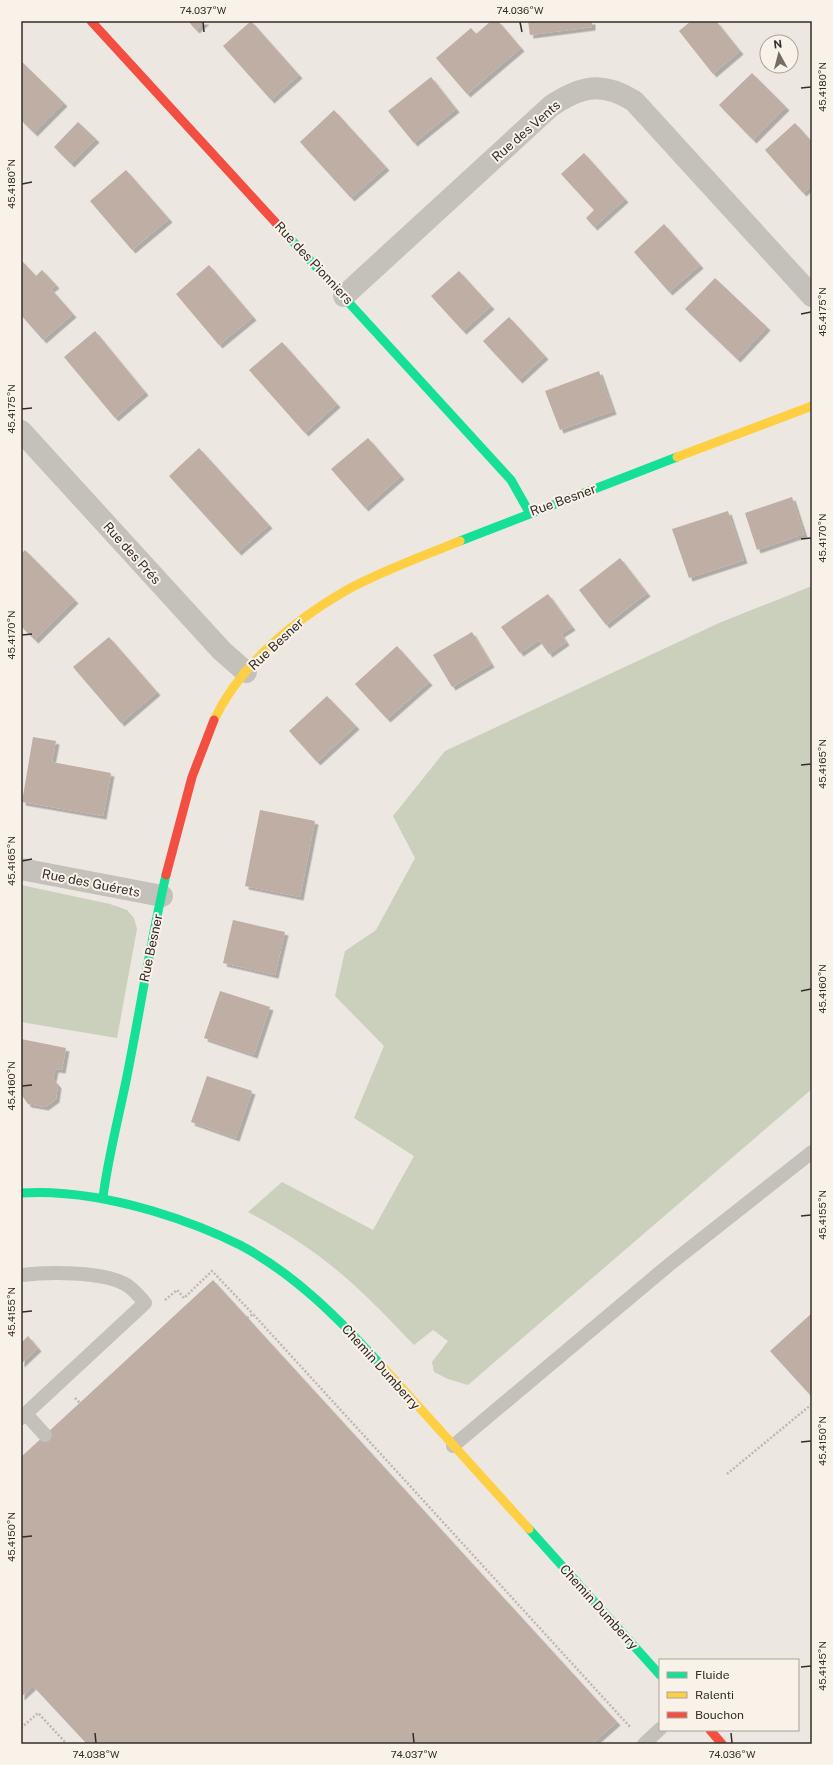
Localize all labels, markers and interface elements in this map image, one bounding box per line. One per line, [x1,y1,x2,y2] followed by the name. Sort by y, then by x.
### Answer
[180,4,227,16] text: 74.037°W
[497,4,544,16] text: 74.036°W
[759,34,799,74] north arrow
[773,38,783,51] text: N
[816,62,828,112] text: 45.4180°N
[489,97,563,165] street label: Rue des Vents
[5,159,17,209] text: 45.4180°N
[272,219,356,307] street label: Rue des Pionniers
[816,287,828,337] text: 45.4175°N
[5,384,17,434] text: 45.4175°N
[528,481,598,519] street label: Rue Besner
[816,513,828,563] text: 45.4170°N
[100,519,164,587] street label: Rue des Prés
[5,610,17,660] text: 45.4170°N
[246,615,306,673] street label: Rue Besner
[816,739,828,789] text: 45.4165°N
[5,836,17,886] text: 45.4165°N
[41,866,141,900] street label: Rue des Guérets
[136,913,166,983] street label: Rue Besner
[816,964,828,1014] text: 45.4160°N
[5,1061,17,1111] text: 45.4160°N
[816,1190,828,1240] text: 45.4155°N
[5,1287,17,1337] text: 45.4155°N
[339,1321,423,1413] street label: Chemin Dumberry
[816,1416,828,1466] text: 45.4150°N
[5,1512,17,1562] text: 45.4150°N
[557,1561,641,1653] street label: Chemin Dumberry
[816,1641,828,1691] text: 45.4145°N
[659,1659,799,1731] legend
[695,1668,730,1682] text: Fluide
[695,1688,734,1702] text: Ralenti
[695,1708,744,1722] text: Bouchon
[72,1748,120,1760] text: 74.038°W
[391,1748,438,1760] text: 74.037°W
[709,1748,756,1760] text: 74.036°W

